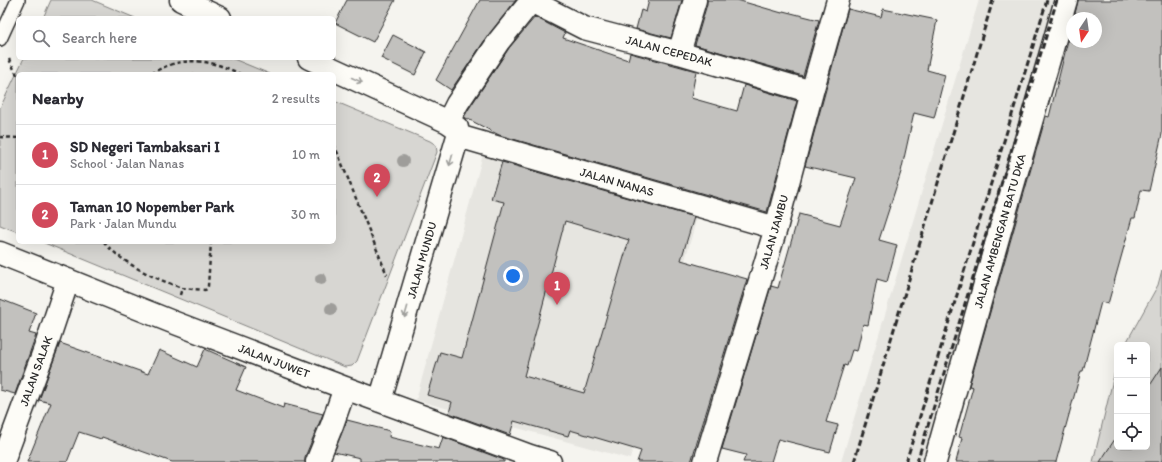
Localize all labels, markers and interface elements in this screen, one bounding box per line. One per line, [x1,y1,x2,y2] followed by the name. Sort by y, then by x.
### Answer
[1066,12,1102,48] north arrow
[16,16,336,60] search box
[30,27,52,49] icon: search
[62,29,137,47] text: Search here
[624,33,714,69] street label: JALAN CEPEDAK
[351,77,363,84] one-way arrow
[32,88,84,108] text: Nearby
[272,91,320,106] text: 2 results
[70,138,220,156] text: SD Negeri Tambaksari I
[42,147,48,162] text: 1
[292,147,320,162] text: 10 m
[971,152,1029,310] street label: JALAN AMBENGAN BATU DKA
[447,154,454,167] one-way arrow
[70,156,184,171] text: School · Jalan Nanas
[364,164,390,197] pin: 2
[578,165,656,199] street label: JALAN NANAS
[757,193,791,271] street label: JALAN JAMBU
[70,198,234,216] text: Taman 10 Nopember Park
[42,207,48,222] text: 2
[291,207,320,222] text: 30 m
[70,216,177,231] text: Park · Jalan Mundu
[404,220,440,300] street label: JALAN MUNDU
[503,266,523,286] your location
[544,272,570,305] pin: 1
[402,305,409,318] one-way arrow
[17,334,55,408] street label: JALAN SALAK
[236,341,312,381] street label: JALAN JUWET
[1114,342,1150,450] map controls
[1114,342,1150,378] button: +
[1114,378,1150,414] button: −
[1114,414,1150,450] button: locate

